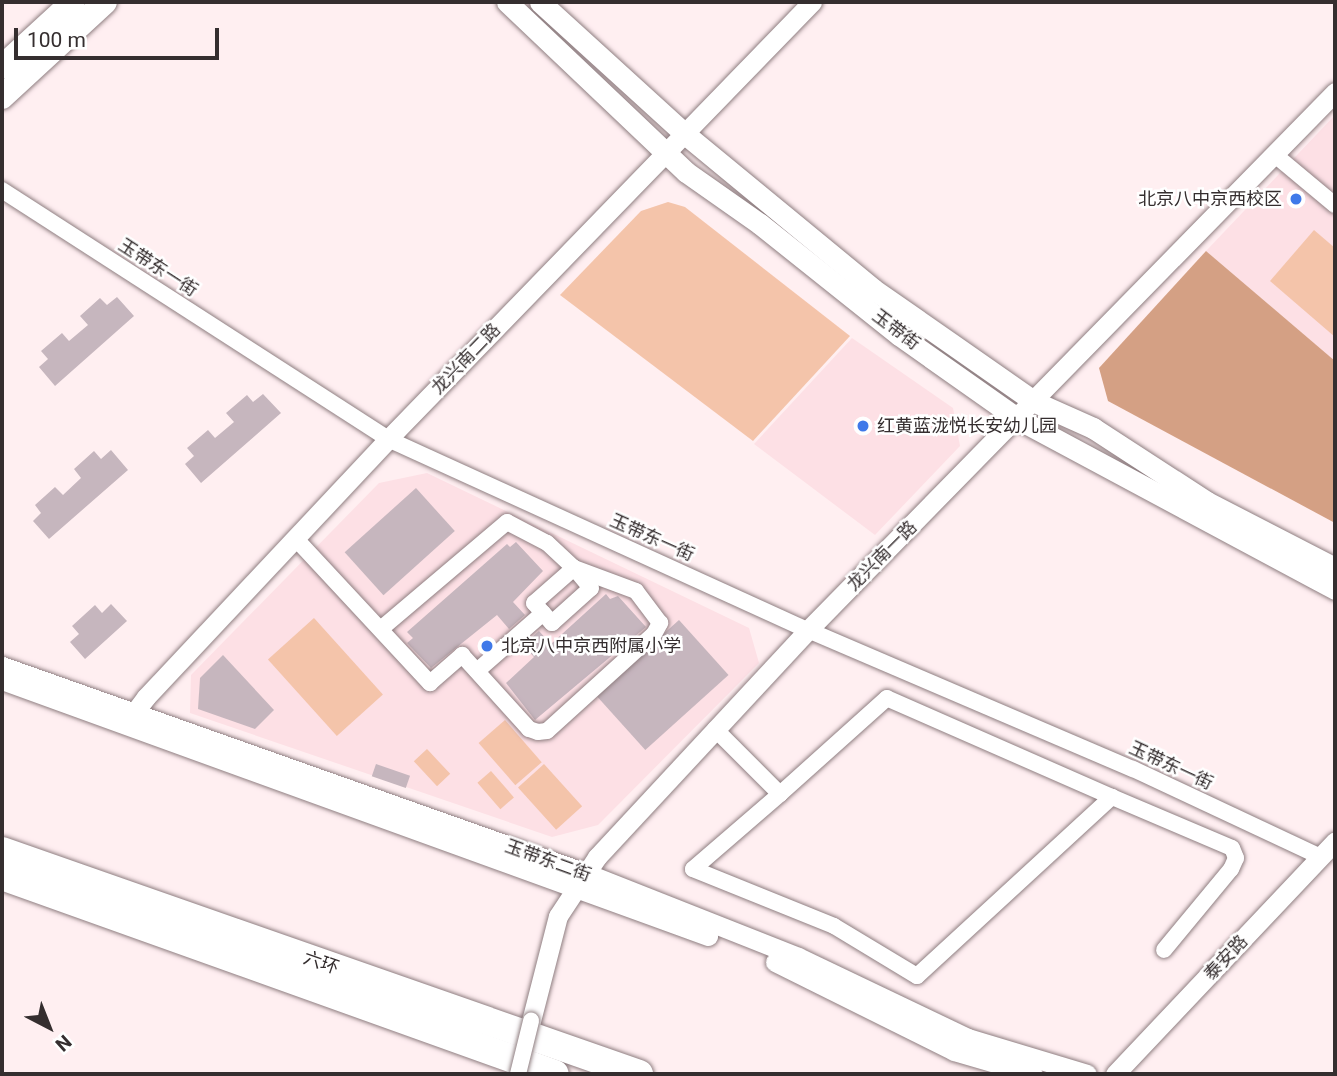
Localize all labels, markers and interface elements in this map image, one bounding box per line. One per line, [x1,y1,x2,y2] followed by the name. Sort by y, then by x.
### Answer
[18,14,222,58] scale bar
[27,28,86,52] text: 100 m
[1138,188,1282,210] place label: 北京八中京西校区
[1288,191,1304,207] marker: 北京八中京西校区
[114,234,202,302] street label: 玉带东一街
[868,305,924,355] street label: 玉带街
[427,319,505,399] street label: 龙兴南二路
[877,415,1057,437] place label: 红黄蓝泷悦长安幼儿园
[855,418,871,434] marker: 红黄蓝泷悦长安幼儿园
[606,510,698,566] street label: 玉带东一街
[843,517,921,595] street label: 龙兴南一路
[501,635,681,657] place label: 北京八中京西附属小学
[479,638,495,654] marker: 北京八中京西附属小学
[1126,737,1216,795] street label: 玉带东一街
[502,835,594,887] street label: 玉带东二街
[1200,931,1252,985] street label: 泰安路
[300,947,342,979] street label: 六环
[14,992,84,1062] north arrow
[51,1030,76,1056] text: N

